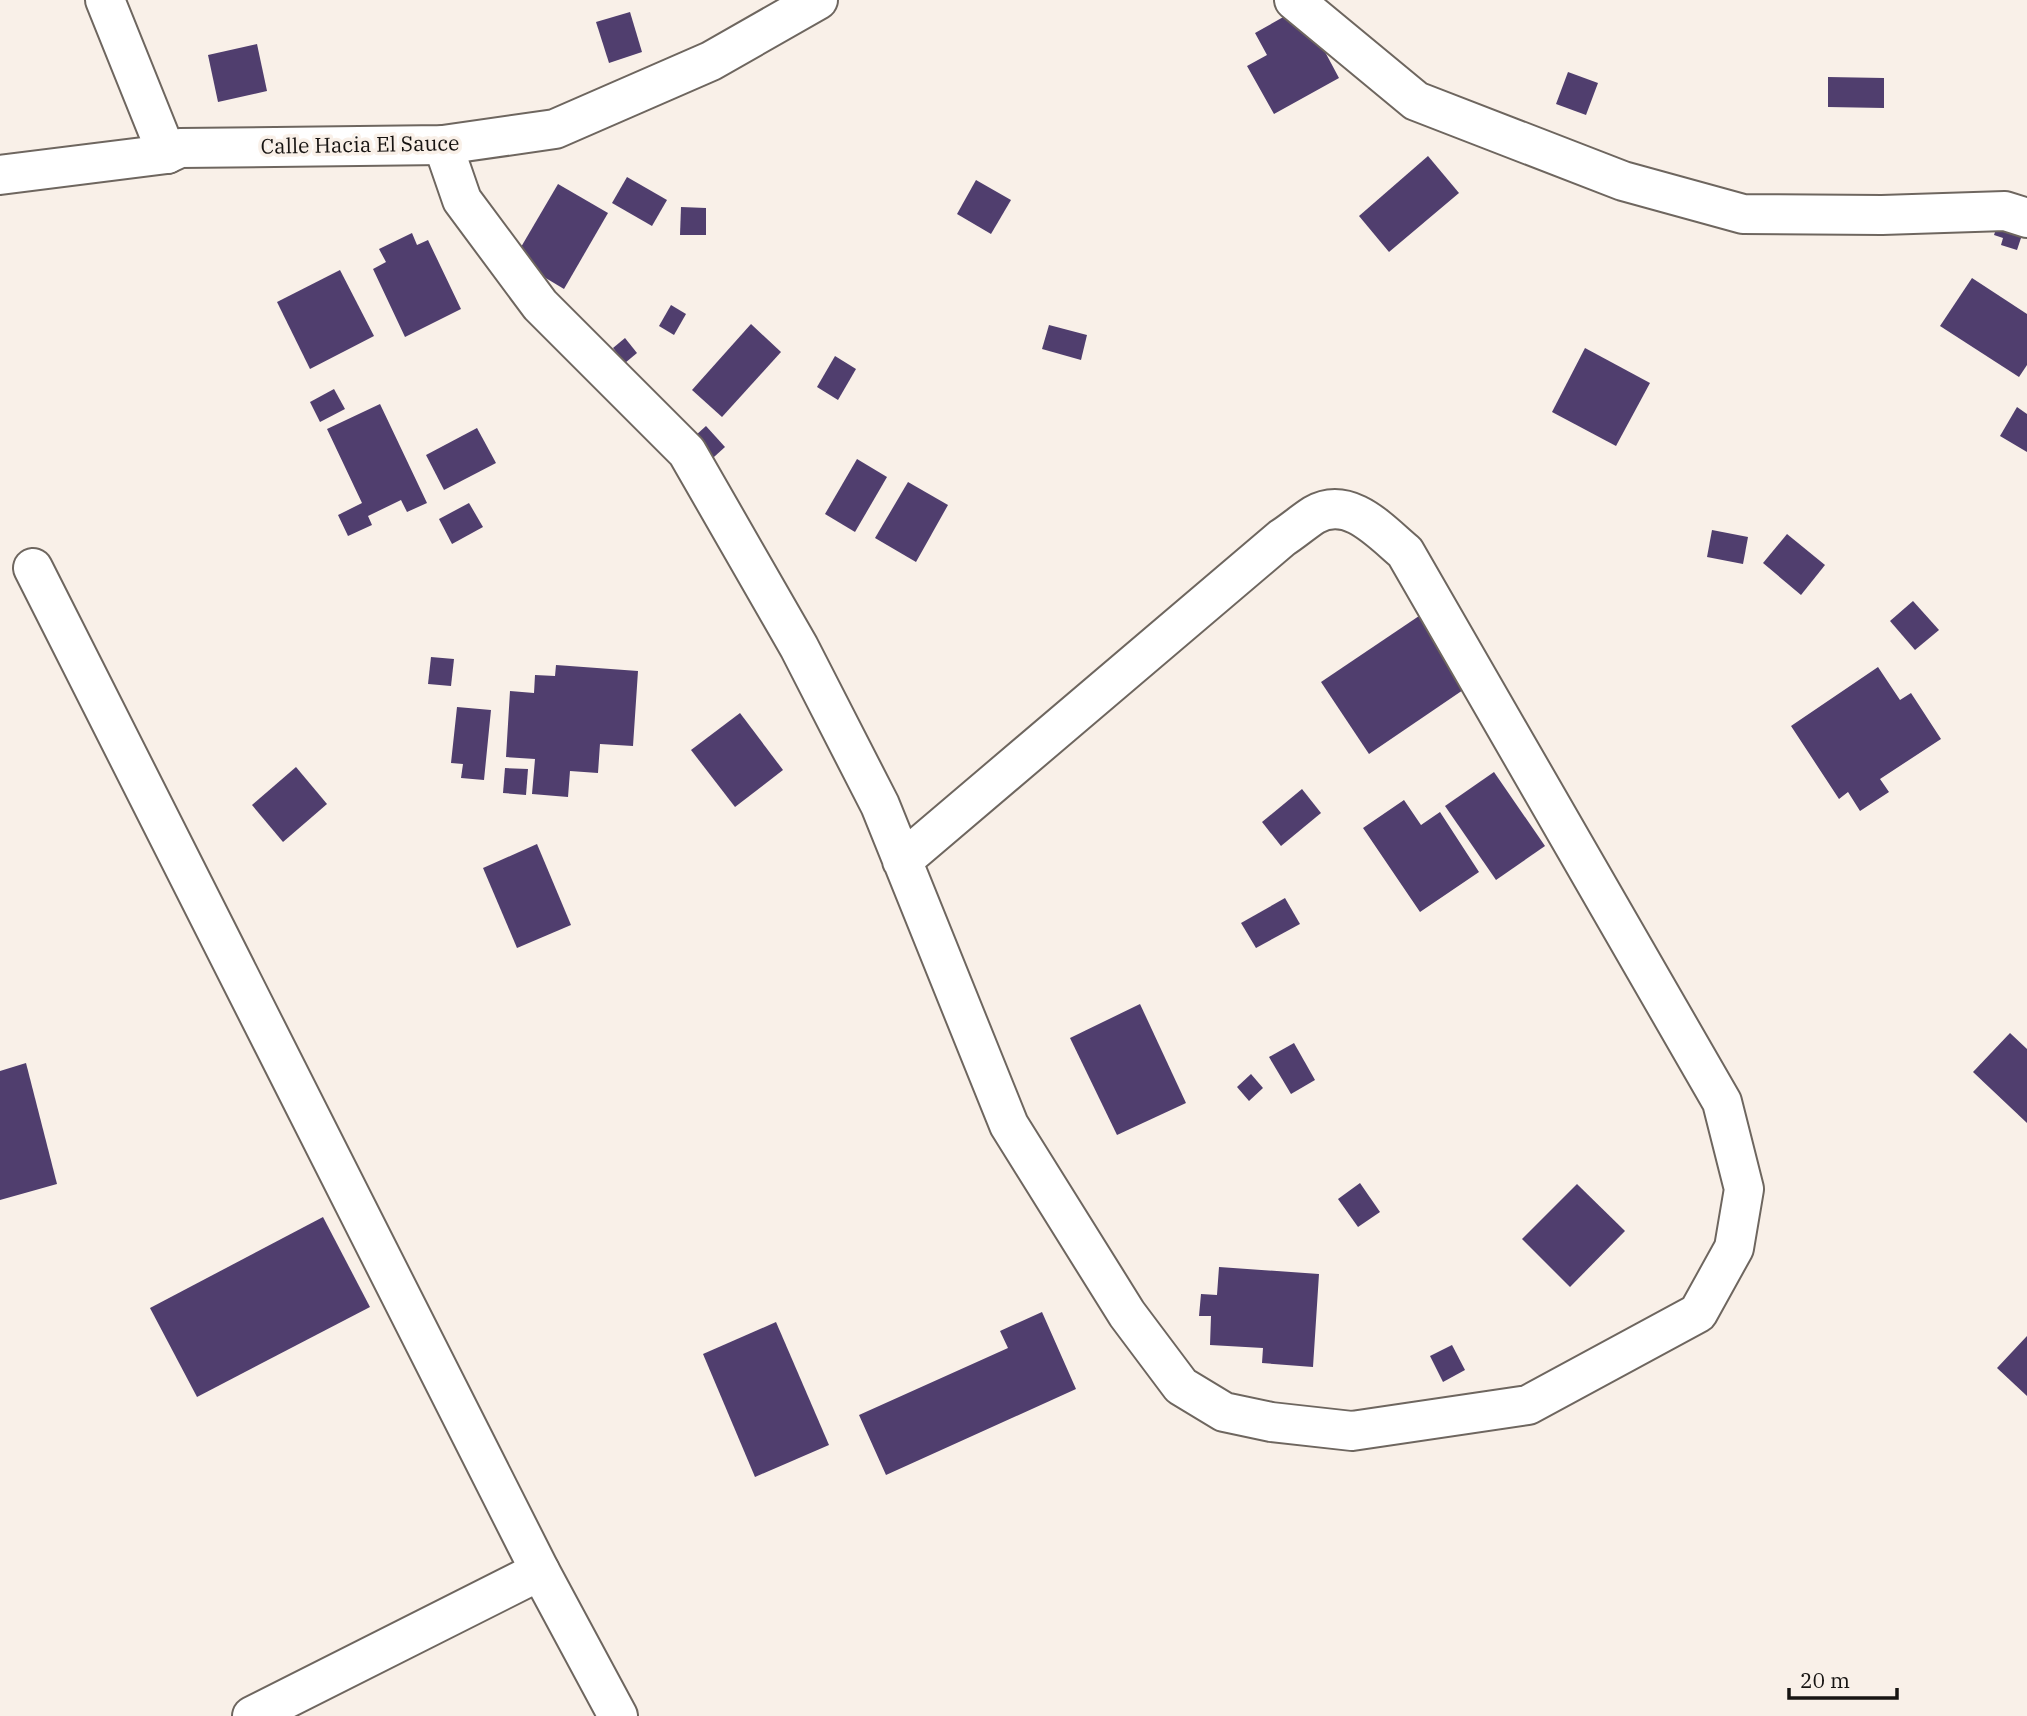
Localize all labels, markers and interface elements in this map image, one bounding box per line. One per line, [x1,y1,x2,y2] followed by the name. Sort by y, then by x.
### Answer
[260,128,460,160] street label: Calle Hacia El Sauce
[1789,1656,1898,1700] scale bar
[1800,1666,1850,1694] text: 20 m

